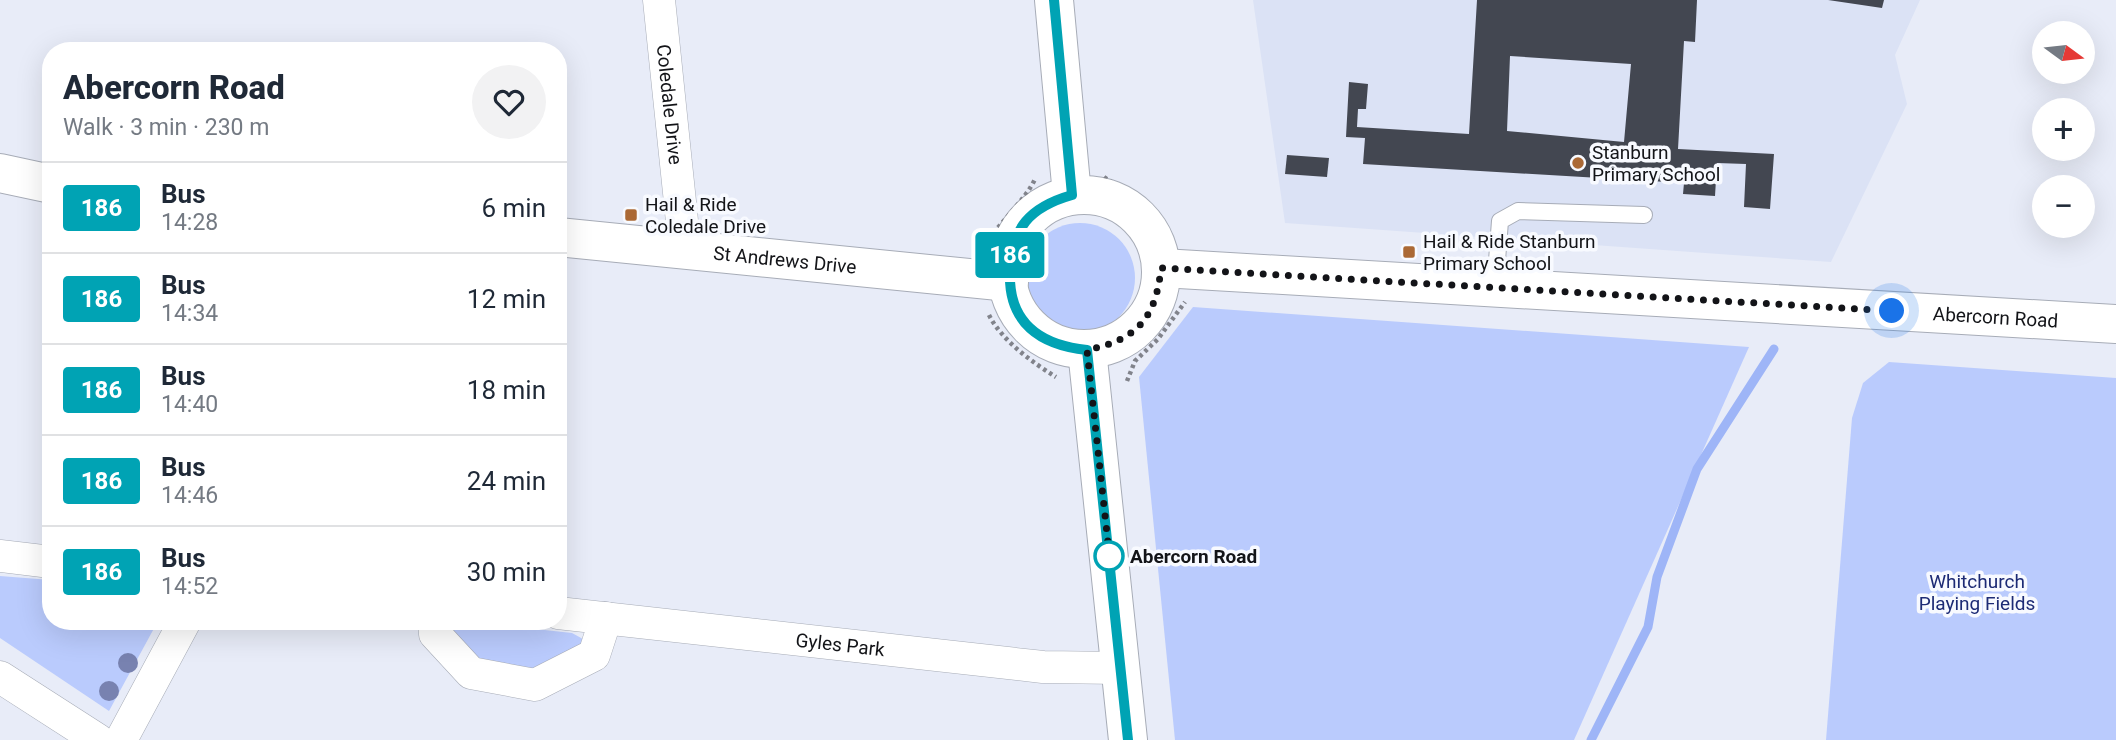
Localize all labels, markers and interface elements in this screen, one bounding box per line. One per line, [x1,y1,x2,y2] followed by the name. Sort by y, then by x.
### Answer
[2032,21,2095,84] north arrow
[2032,21,2095,238] map controls
[652,43,688,166] street label: Coledale Drive
[472,65,546,139] button: heart
[63,68,285,107] text: Abercorn Road
[2032,98,2095,161] button: +
[63,114,269,141] text: Walk · 3 min · 230 m
[1592,141,1720,186] place label: Stanburn Primary School
[1570,155,1586,171] marker: Stanburn Primary School
[2032,175,2095,238] button: −
[161,179,206,209] text: Bus
[481,193,546,223] text: 6 min
[645,193,766,238] place label: Hail & Ride Coledale Drive
[81,194,122,222] text: 186
[623,207,639,223] marker: Hail & Ride Coledale Drive
[161,209,218,236] text: 14:28
[1423,230,1596,275] place label: Hail & Ride Stanburn Primary School
[970,232,1050,278] line badge: 186
[712,241,858,278] street label: St Andrews Drive
[989,241,1031,269] text: 186
[1401,244,1417,260] marker: Hail & Ride Stanburn Primary School
[161,270,206,300] text: Bus
[467,284,546,314] text: 12 min
[81,285,122,313] text: 186
[1874,293,1909,328] your location
[161,300,218,327] text: 14:34
[1932,302,2059,332] street label: Abercorn Road
[161,361,206,391] text: Bus
[467,375,546,405] text: 18 min
[81,376,122,404] text: 186
[161,391,218,418] text: 14:40
[161,452,206,482] text: Bus
[467,466,546,496] text: 24 min
[81,467,122,495] text: 186
[161,482,218,509] text: 14:46
[1094,541,1124,571] marker: Abercorn Road
[161,543,206,573] text: Bus
[1130,545,1257,568] place label: Abercorn Road
[467,557,546,587] text: 30 min
[81,558,122,586] text: 186
[1919,570,2035,615] park label: Whitchurch Playing Fields
[161,573,218,600] text: 14:52
[795,628,886,661] street label: Gyles Park

